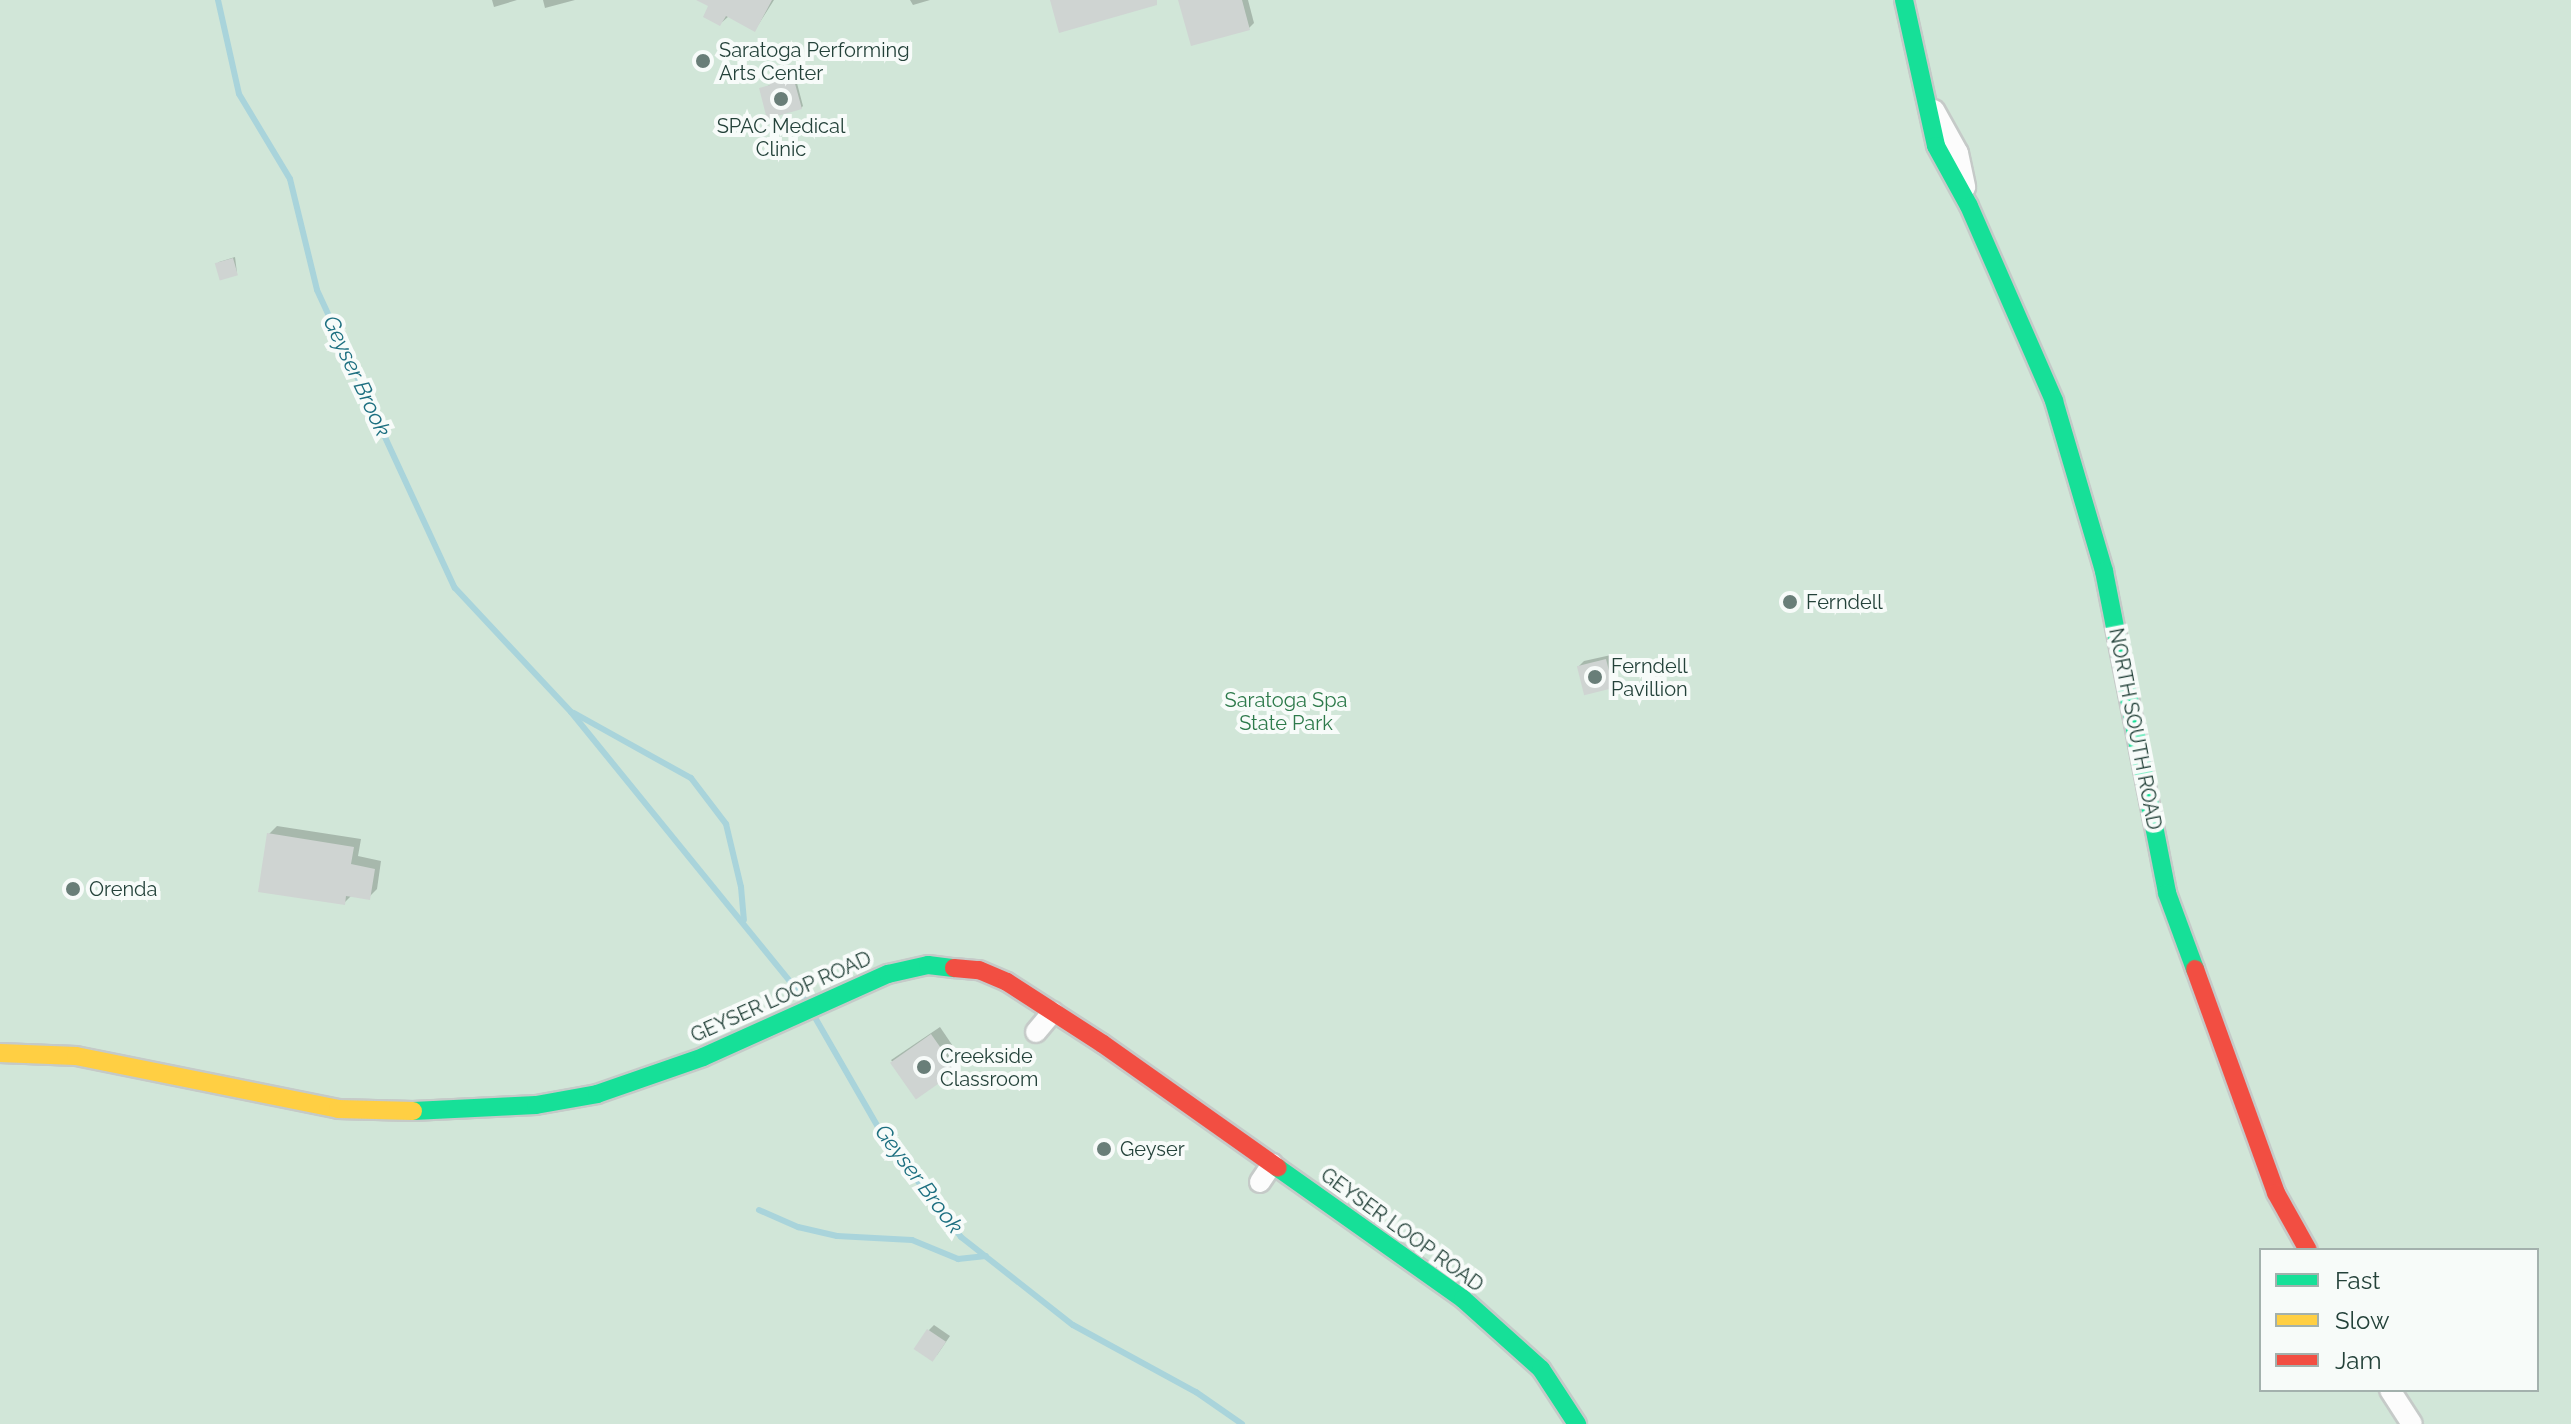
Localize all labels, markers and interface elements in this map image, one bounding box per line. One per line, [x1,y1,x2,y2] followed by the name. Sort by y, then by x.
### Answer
[719,38,910,85] place label: Saratoga Performing Arts Center
[694,52,712,70] marker: Saratoga Performing Arts Center
[770,88,792,110] marker: SPAC Medical Clinic
[717,114,845,161] place label: SPAC Medical Clinic
[317,311,397,441] water label: Geyser Brook
[1806,590,1883,614] place label: Ferndell
[1781,593,1799,611] marker: Ferndell
[2104,626,2166,832] street label: NORTH SOUTH ROAD
[1611,654,1688,701] place label: Ferndell Pavillion
[1586,668,1604,686] marker: Ferndell Pavillion
[1224,688,1348,735] park label: Saratoga Spa State Park
[89,877,157,901] place label: Orenda
[64,880,82,898] marker: Orenda
[687,946,875,1048] street label: GEYSER LOOP ROAD
[940,1044,1038,1091] place label: Creekside Classroom
[915,1058,933,1076] marker: Creekside Classroom
[869,1119,969,1239] water label: Geyser Brook
[1120,1137,1185,1161] place label: Geyser
[1095,1140,1113,1158] marker: Geyser
[1316,1163,1488,1297] street label: GEYSER LOOP ROAD
[2259,1248,2539,1392] legend
[2335,1266,2380,1295] text: Fast
[2335,1306,2389,1335] text: Slow
[2335,1346,2381,1375] text: Jam

